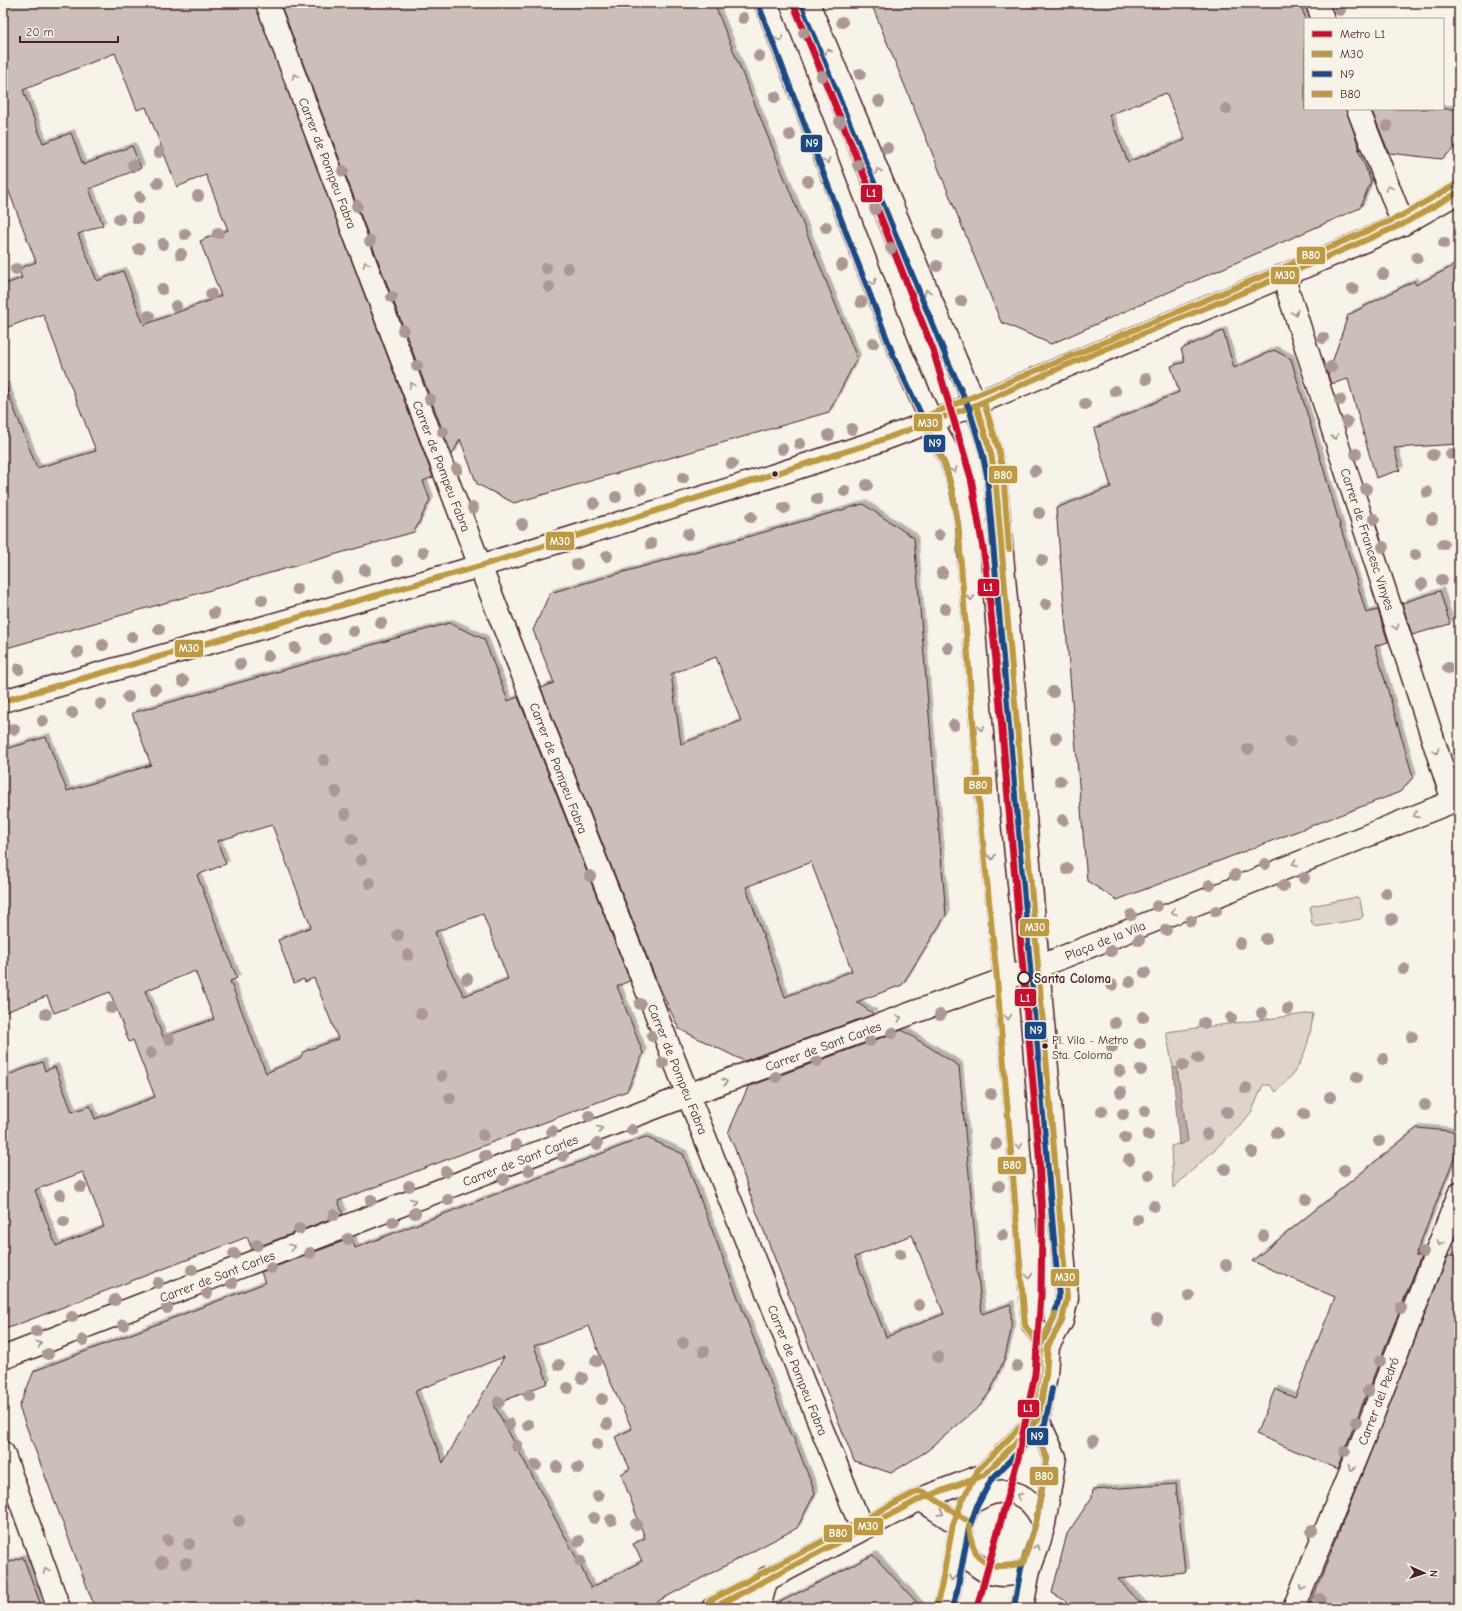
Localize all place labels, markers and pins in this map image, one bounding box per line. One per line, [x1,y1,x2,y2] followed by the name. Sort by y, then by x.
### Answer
[770,469,780,479] unlabelled marker
[1017,971,1031,985] marker: Santa Coloma
[1034,971,1111,986] place label: Santa Coloma
[1052,1033,1128,1062] place label: Pl. Vila - Metro Sta. Coloma
[1040,1041,1050,1051] marker: Pl. Vila - Metro Sta. Coloma

